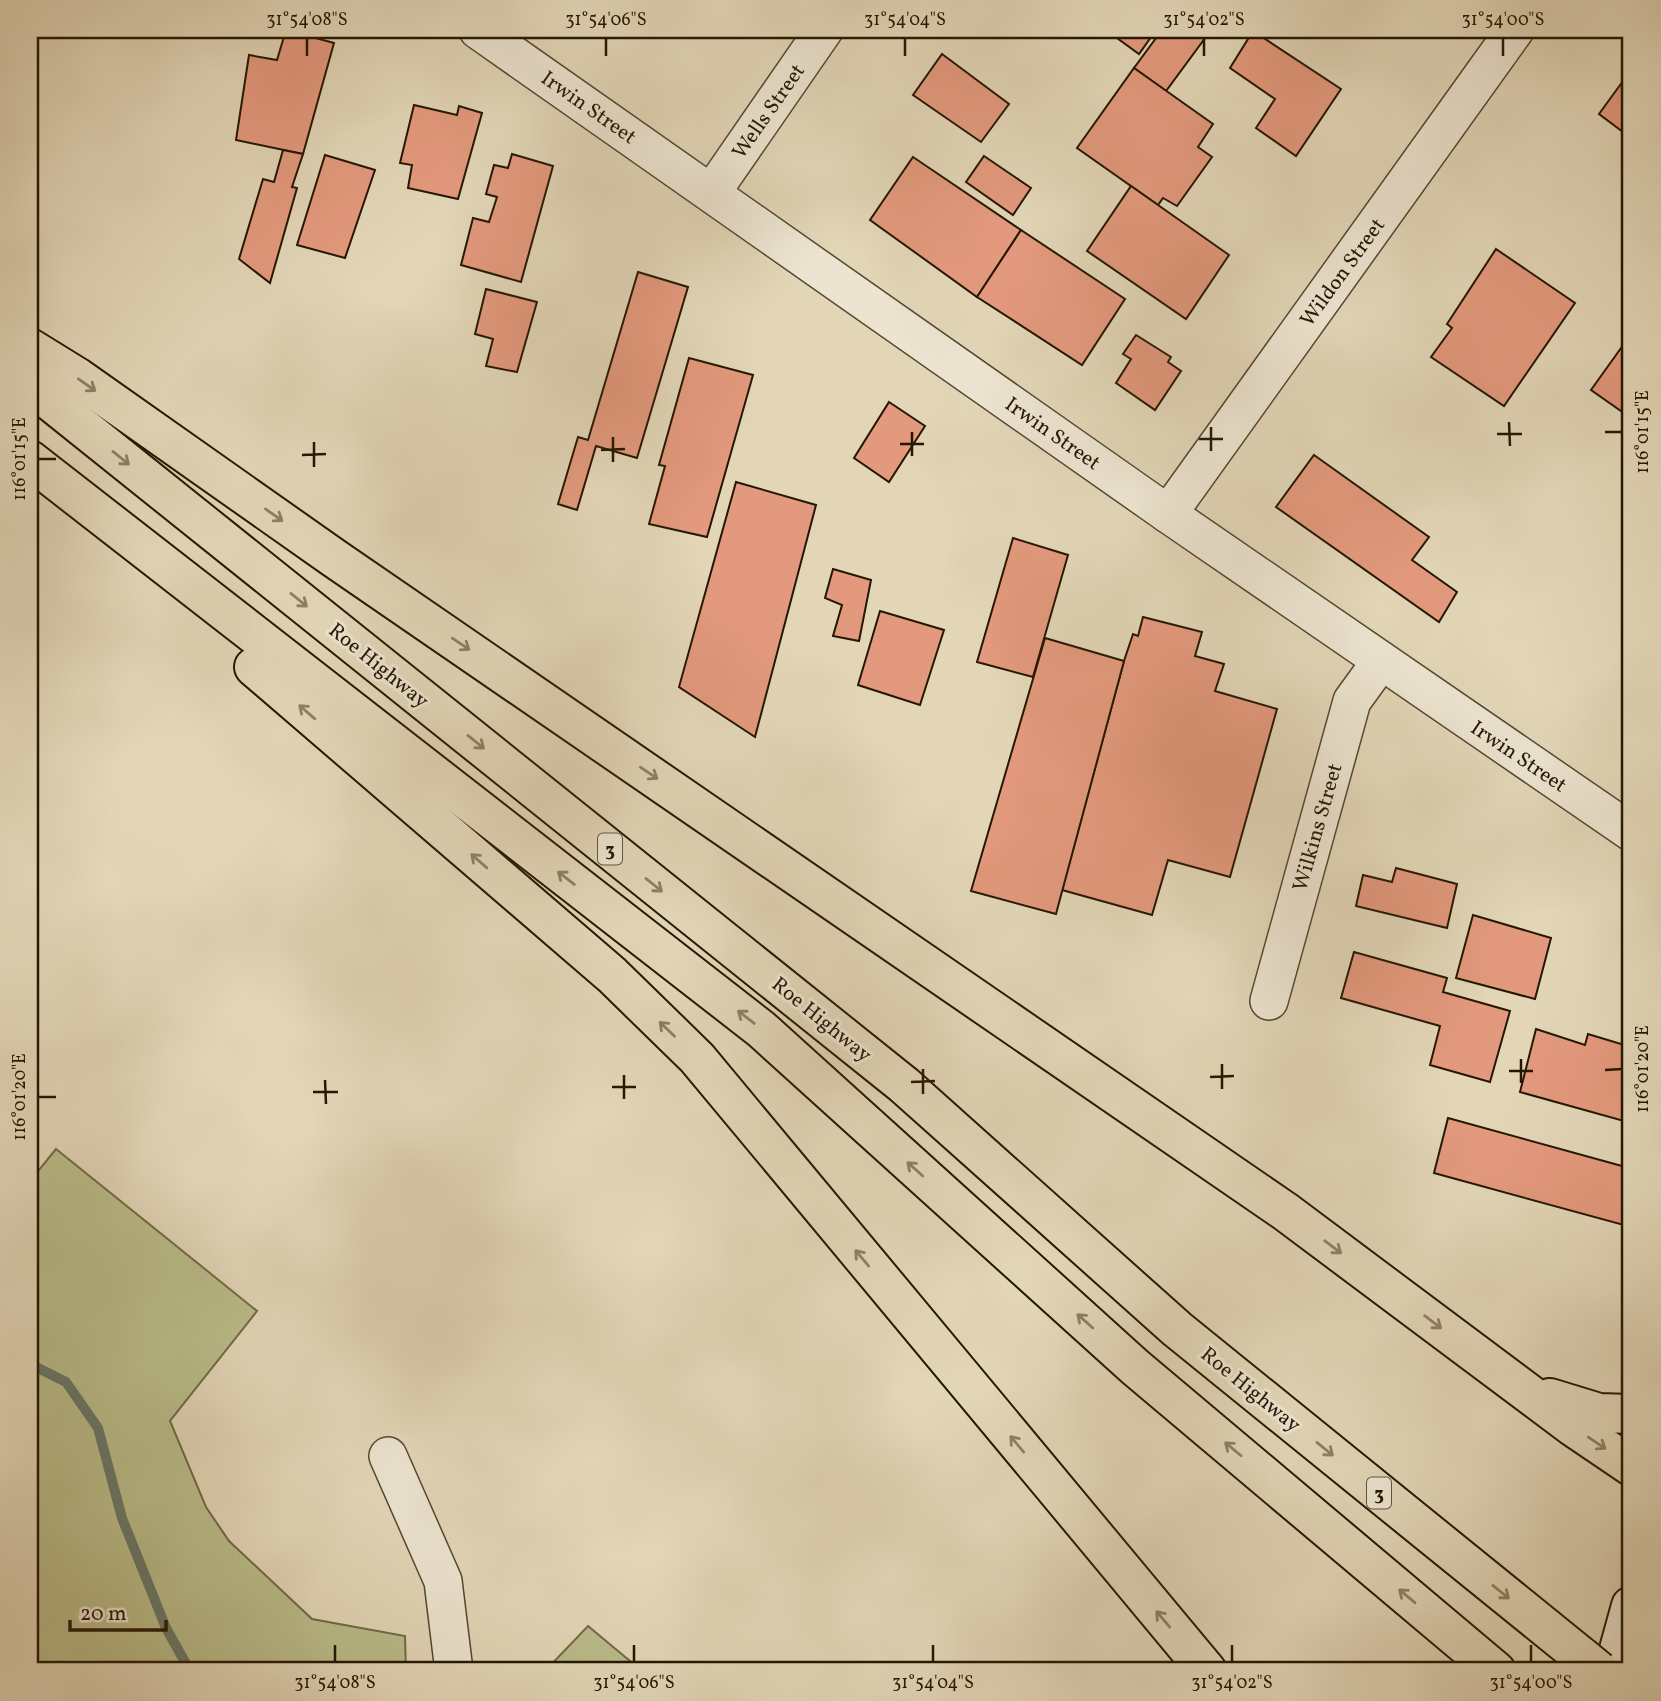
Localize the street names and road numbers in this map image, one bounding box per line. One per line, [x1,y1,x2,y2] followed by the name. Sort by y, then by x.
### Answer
[726,58,813,165] street label: Wells Street
[535,65,642,152] street label: Irwin Street
[1294,213,1393,333] street label: Wildon Street
[999,391,1106,478] street label: Irwin Street
[322,617,435,716] street label: Roe Highway
[1464,714,1572,800] street label: Irwin Street
[1286,760,1351,895] street label: Wilkins Street
[598,834,622,864] road number: 3
[765,971,878,1070] street label: Roe Highway
[1194,1341,1307,1440] street label: Roe Highway
[1367,1478,1391,1508] road number: 3

